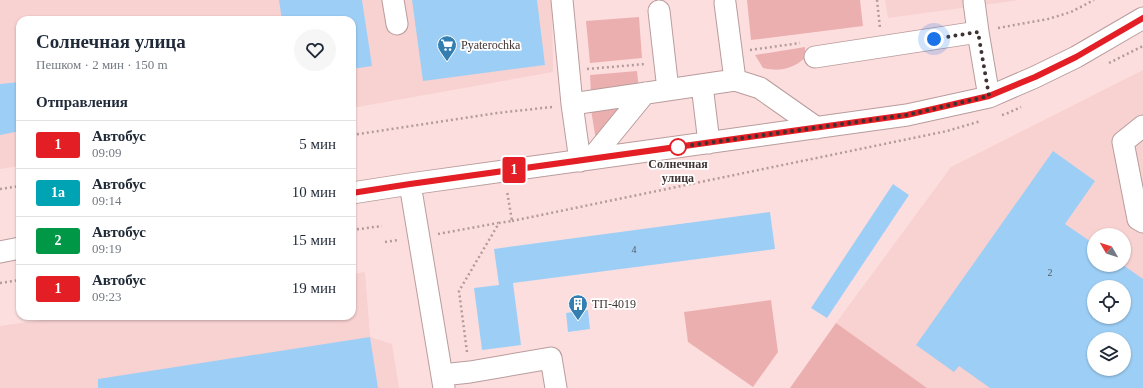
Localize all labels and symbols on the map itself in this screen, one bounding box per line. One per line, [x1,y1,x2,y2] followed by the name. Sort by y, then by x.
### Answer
[924,29,944,49] your location
[436,34,458,62] supermarket icon: Pyaterochka
[461,38,521,52] place label: Pyaterochka
[669,138,687,156] marker: Солнечная улица
[501,157,527,183] line badge: 1
[648,157,708,185] place label: Солнечная улица
[1087,228,1131,272] north arrow
[632,244,637,255] house number: 4
[1048,267,1053,278] house number: 2
[567,293,589,321] building icon: ТП-4019
[592,297,636,311] place label: ТП-4019

